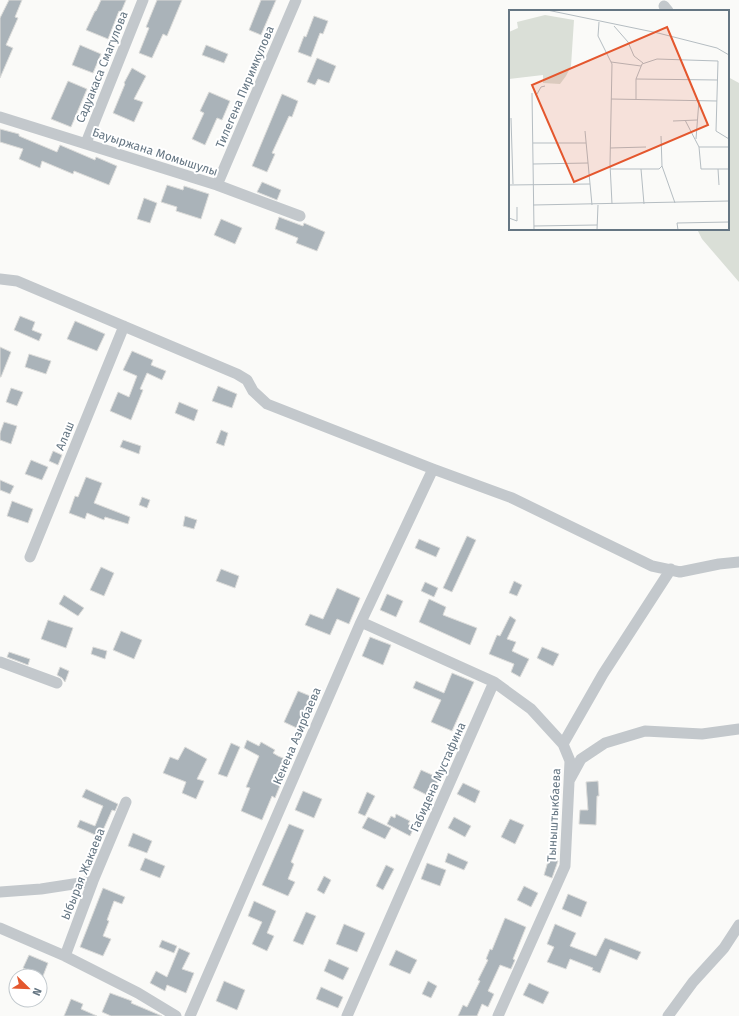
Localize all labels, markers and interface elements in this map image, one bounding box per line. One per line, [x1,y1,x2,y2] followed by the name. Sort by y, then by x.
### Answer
[73,9,131,125] street label: Садуакаса Смагулова
[509,10,729,230] inset map
[213,24,277,150] street label: Тилегена Пиримкулова
[91,125,219,179] street label: Бауыржана Момышулы
[53,420,77,452] street label: Алаш
[270,685,324,787] street label: Кенена Азирбаева
[407,720,469,834] street label: Габидена Мустафина
[545,768,563,862] street label: Тыныштыкбаева
[58,826,108,922] street label: Ыбырая Жакаева
[8,968,48,1008] north arrow
[29,986,44,998] text: N

